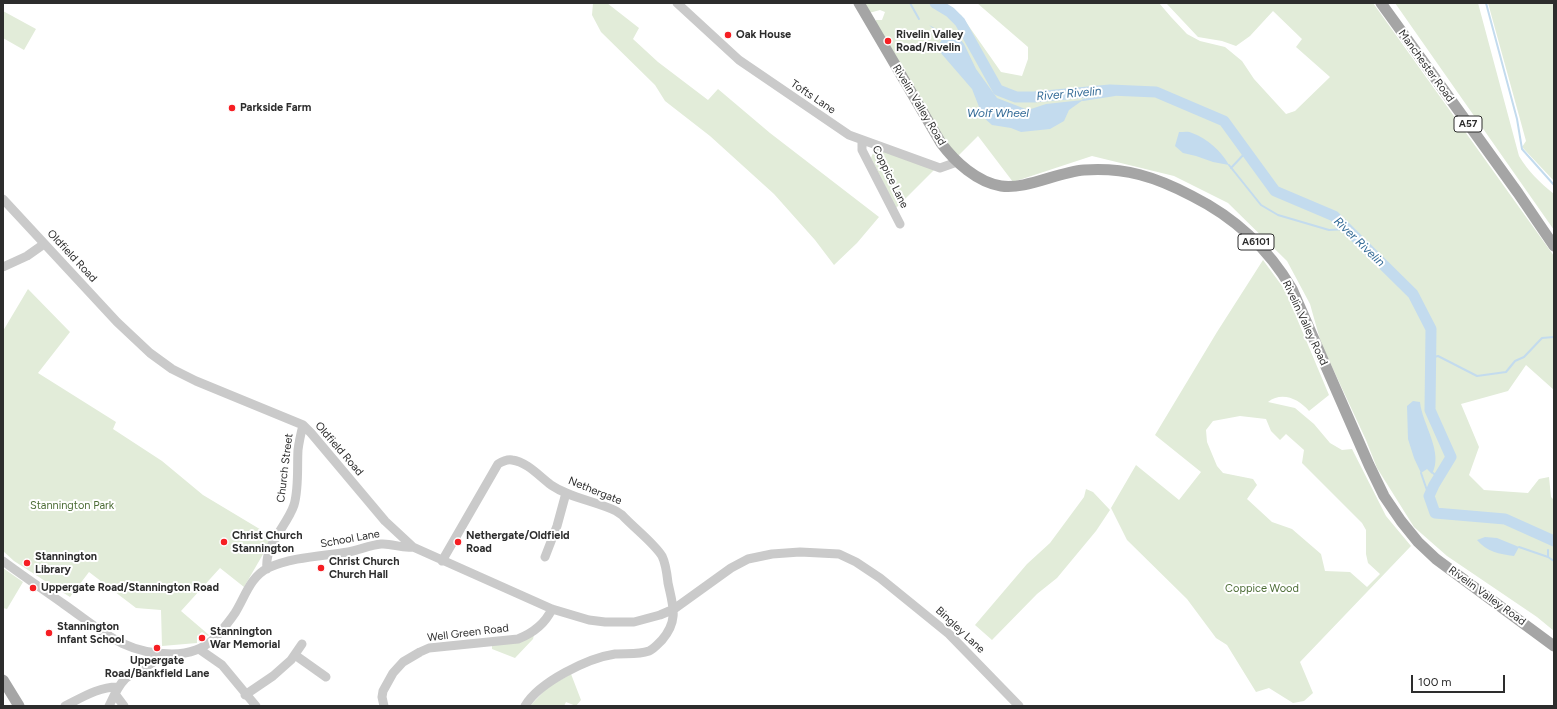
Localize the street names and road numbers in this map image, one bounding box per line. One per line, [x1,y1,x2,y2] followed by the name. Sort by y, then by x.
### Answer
[1395,27,1457,105] street label: Manchester Road
[890,62,948,148] street label: Rivelin Valley Road
[788,77,838,117] street label: Tofts Lane
[1454,116,1482,132] road number: A57
[869,144,911,210] street label: Coppice Lane
[44,227,100,285] street label: Oldfield Road
[1238,234,1274,250] road number: A6101
[1280,278,1330,368] street label: Rivelin Valley Road
[312,419,366,479] street label: Oldfield Road
[274,433,296,503] street label: Church Street
[566,474,624,508] street label: Nethergate
[319,527,381,551] street label: School Lane
[1446,564,1528,628] street label: Rivelin Valley Road
[933,604,987,656] street label: Bingley Lane
[427,621,509,645] street label: Well Green Road

